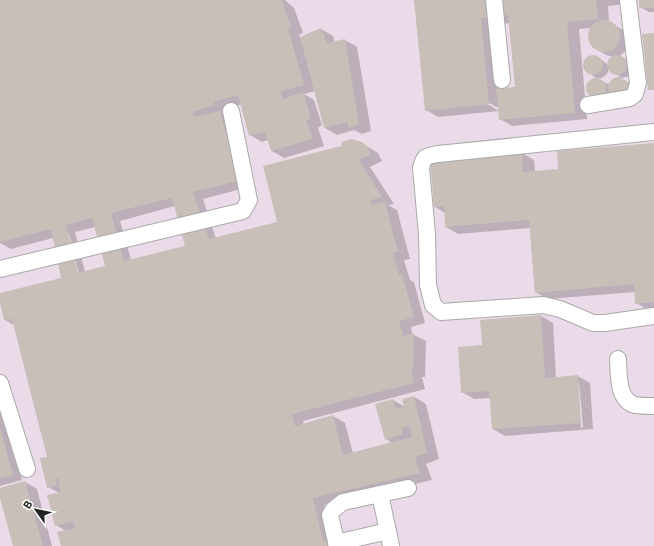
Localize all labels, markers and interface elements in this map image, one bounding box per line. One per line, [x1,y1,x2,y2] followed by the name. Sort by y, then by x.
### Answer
[16,490,56,530] north arrow
[20,498,35,511] text: B

